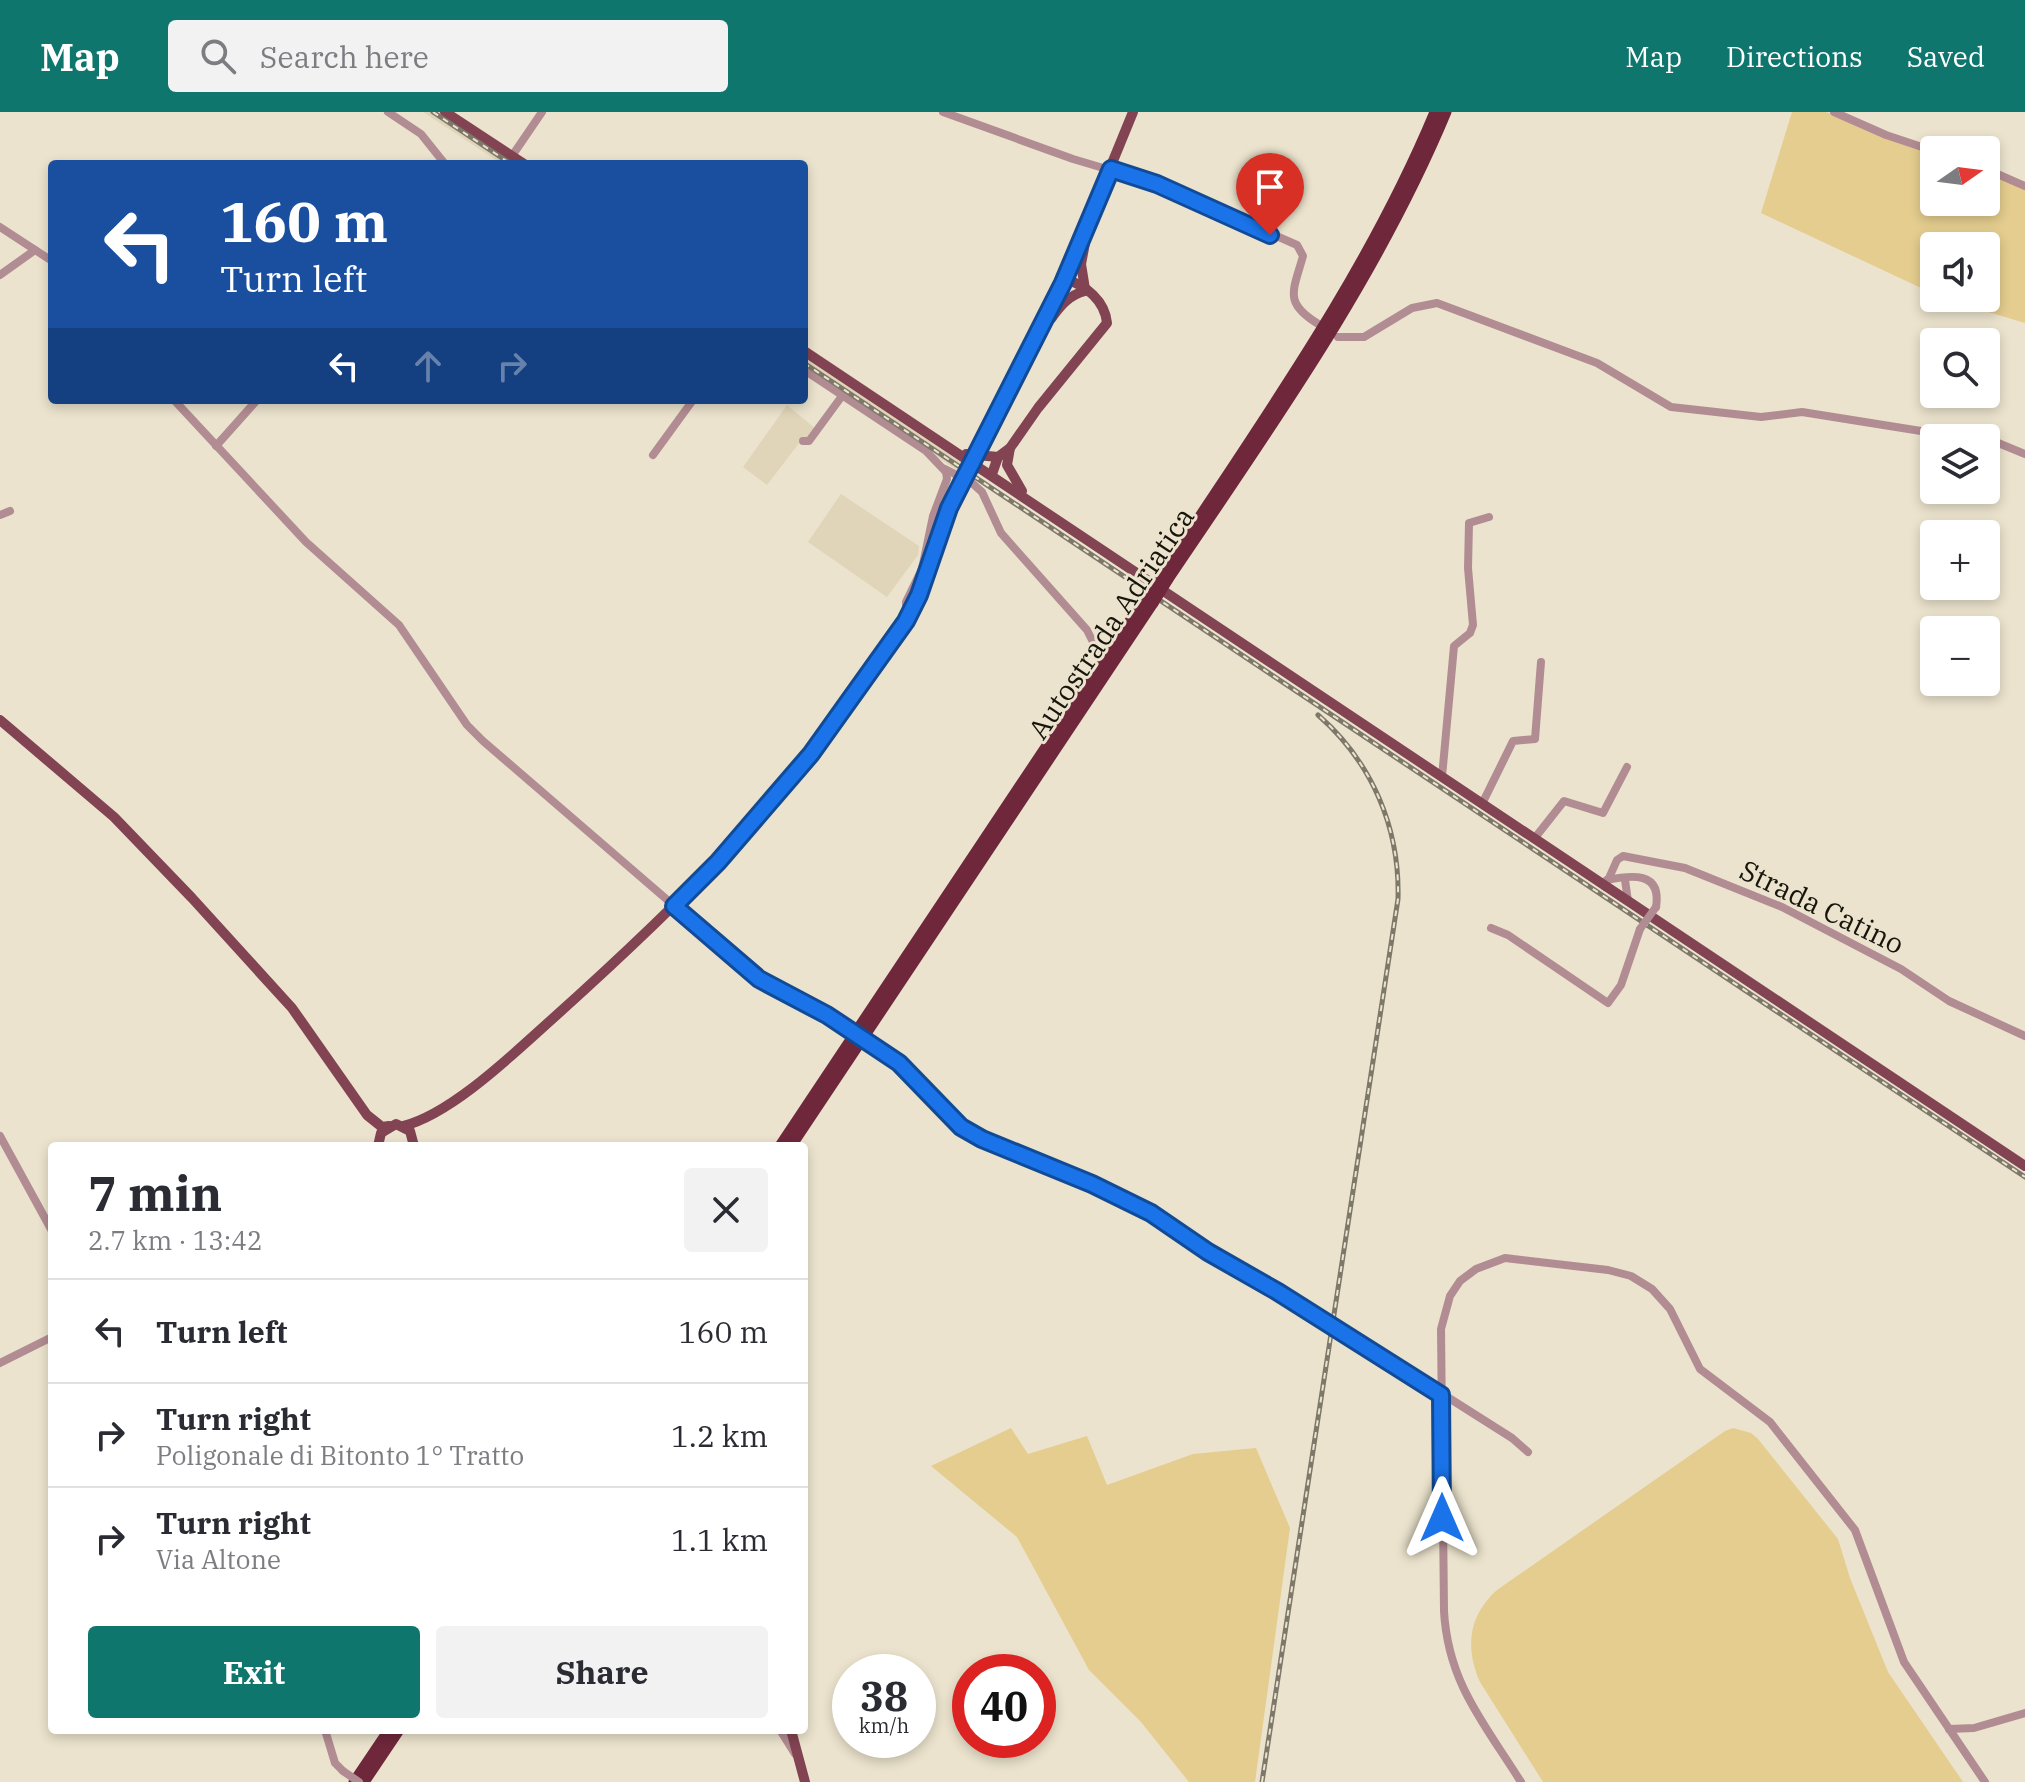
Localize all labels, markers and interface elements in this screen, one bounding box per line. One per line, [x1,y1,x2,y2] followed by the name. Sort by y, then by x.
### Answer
[168,20,728,92] search box
[40,32,120,81] text: Map
[196,34,240,78] icon: search
[260,37,429,76] text: Search here
[1625,38,1682,75] text: Map
[1726,38,1863,75] text: Directions
[1907,38,1985,75] text: Saved
[1920,136,2000,216] north arrow
[1920,136,2000,696] map controls
[1236,153,1304,235] pin
[1248,165,1292,209] icon: arrive
[220,185,388,257] text: 160 m
[88,192,192,296] icon: left
[1920,232,2000,312] button: sound
[220,255,367,302] text: Turn left
[1920,328,2000,408] button: search
[322,344,366,388] icon: left
[406,344,450,388] icon: ahead
[490,344,534,388] icon: right
[1920,424,2000,504] button: layers
[1019,500,1202,746] street label: Autostrada Adriatica
[1920,520,2000,600] button: +
[1920,616,2000,696] button: −
[1734,851,1910,962] street label: Strada Catino
[88,1162,222,1224] text: 7 min
[684,1168,768,1252] button: close
[88,1223,263,1257] text: 2.7 km · 13:42
[88,1309,132,1353] icon: left
[156,1312,288,1351] text: Turn left
[678,1312,768,1351] text: 160 m
[156,1399,311,1438] text: Turn right
[88,1413,132,1457] icon: right
[671,1416,768,1455] text: 1.2 km
[156,1438,524,1472] text: Poligonale di Bitonto 1° Tratto
[1400,1476,1484,1560] position arrow
[156,1503,311,1542] text: Turn right
[88,1517,132,1561] icon: right
[671,1520,768,1559] text: 1.1 km
[156,1542,281,1576] text: Via Altone
[88,1626,420,1718] button: Exit
[436,1626,768,1718] button: Share
[952,1654,1056,1758] speed limit sign: 40
[860,1670,908,1722] text: 38
[859,1712,909,1739] text: km/h

